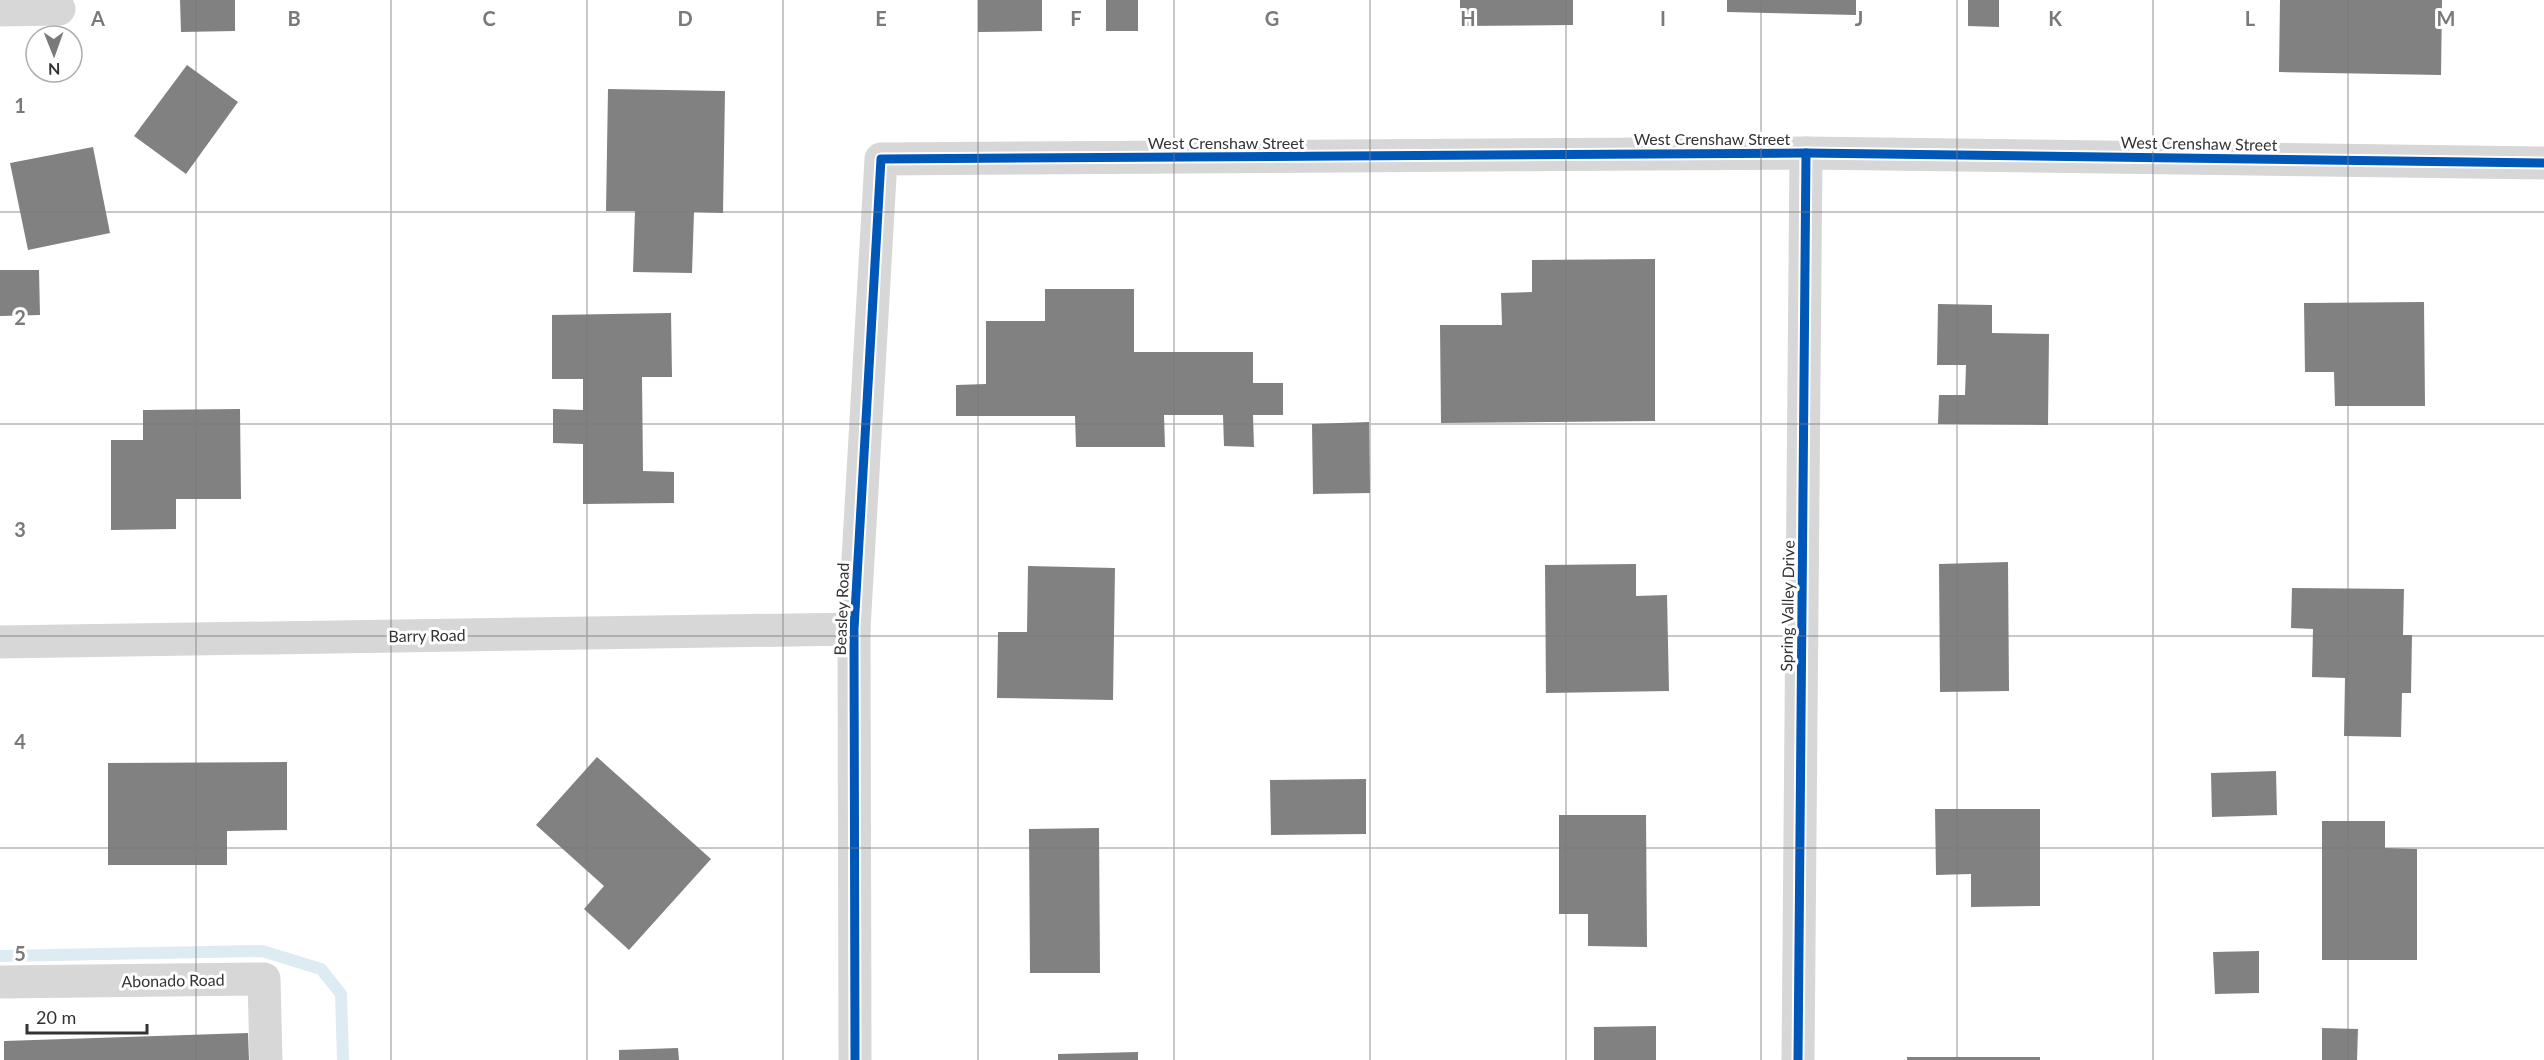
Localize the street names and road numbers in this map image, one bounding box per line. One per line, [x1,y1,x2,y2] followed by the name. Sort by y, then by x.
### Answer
[1634,129,1791,148] street label: West Crenshaw Street
[2121,132,2278,154] street label: West Crenshaw Street
[1148,133,1305,152] street label: West Crenshaw Street
[1776,540,1798,672] street label: Spring Valley Drive
[830,562,852,656] street label: Beasley Road
[388,625,466,645] street label: Barry Road
[121,970,225,990] street label: Abonado Road

